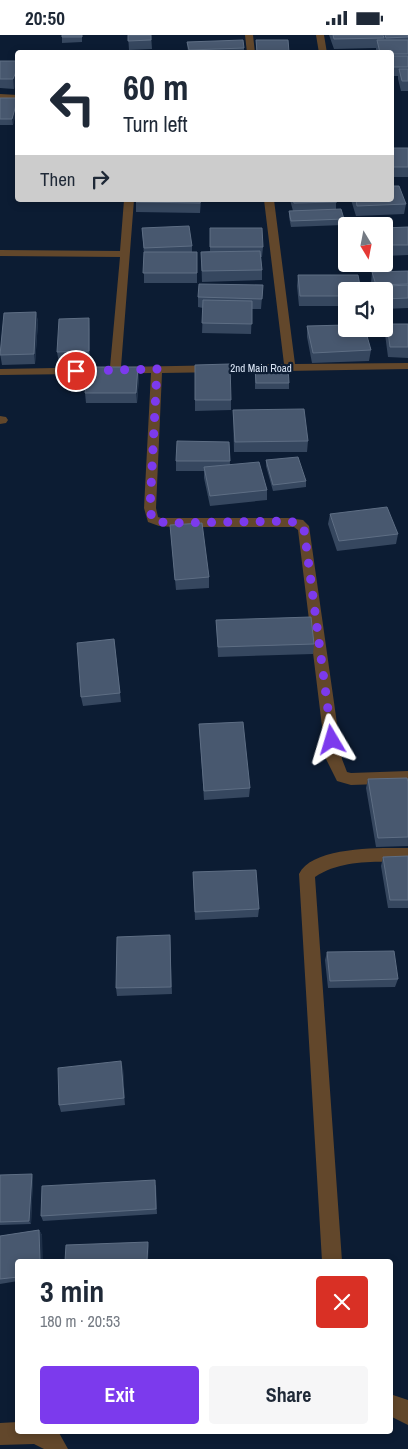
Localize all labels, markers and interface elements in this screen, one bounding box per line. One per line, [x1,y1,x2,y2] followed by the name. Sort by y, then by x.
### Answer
[25,5,65,31] text: 20:50
[123,64,188,111] text: 60 m
[40,70,105,135] icon: left
[123,109,188,139] text: Turn left
[86,165,114,193] icon: right
[40,166,76,192] text: Then
[338,217,392,273] north arrow
[338,217,393,337] map controls
[338,282,393,337] button: sound
[55,350,97,392] pin
[62,357,90,385] icon: arrive
[230,361,292,375] street label: 2nd Main Road
[305,713,357,765] position arrow
[40,1271,104,1311] text: 3 min
[316,1276,368,1328] button: close
[40,1310,120,1332] text: 180 m · 20:53
[40,1366,199,1424] button: Exit
[209,1366,368,1424] button: Share

